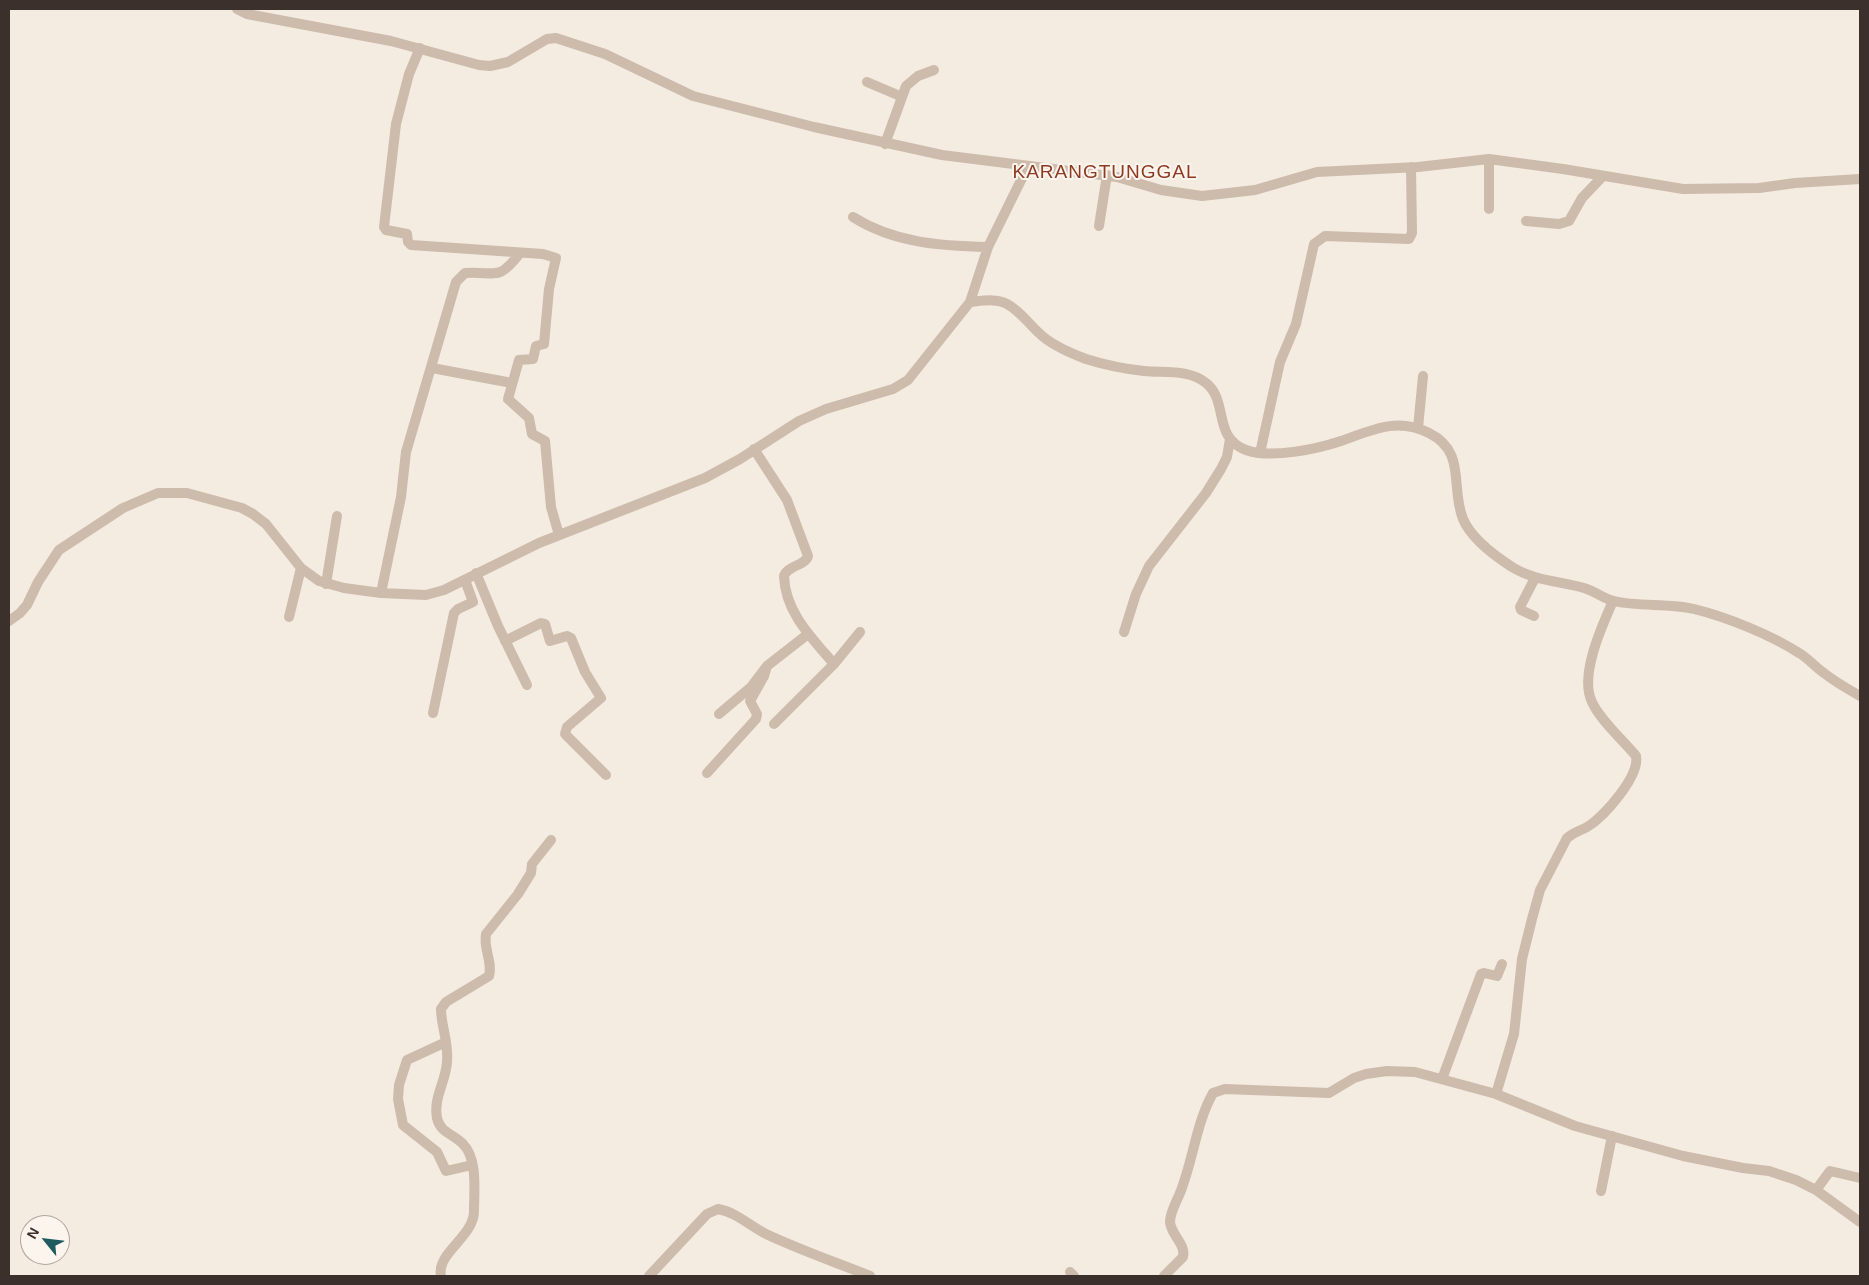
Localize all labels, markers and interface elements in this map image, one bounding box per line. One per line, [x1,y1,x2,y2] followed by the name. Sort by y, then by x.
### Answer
[1011,162,1199,184] district label: KARANGTUNGGAL
[20,1215,70,1265] north arrow
[23,1225,42,1242] text: N

